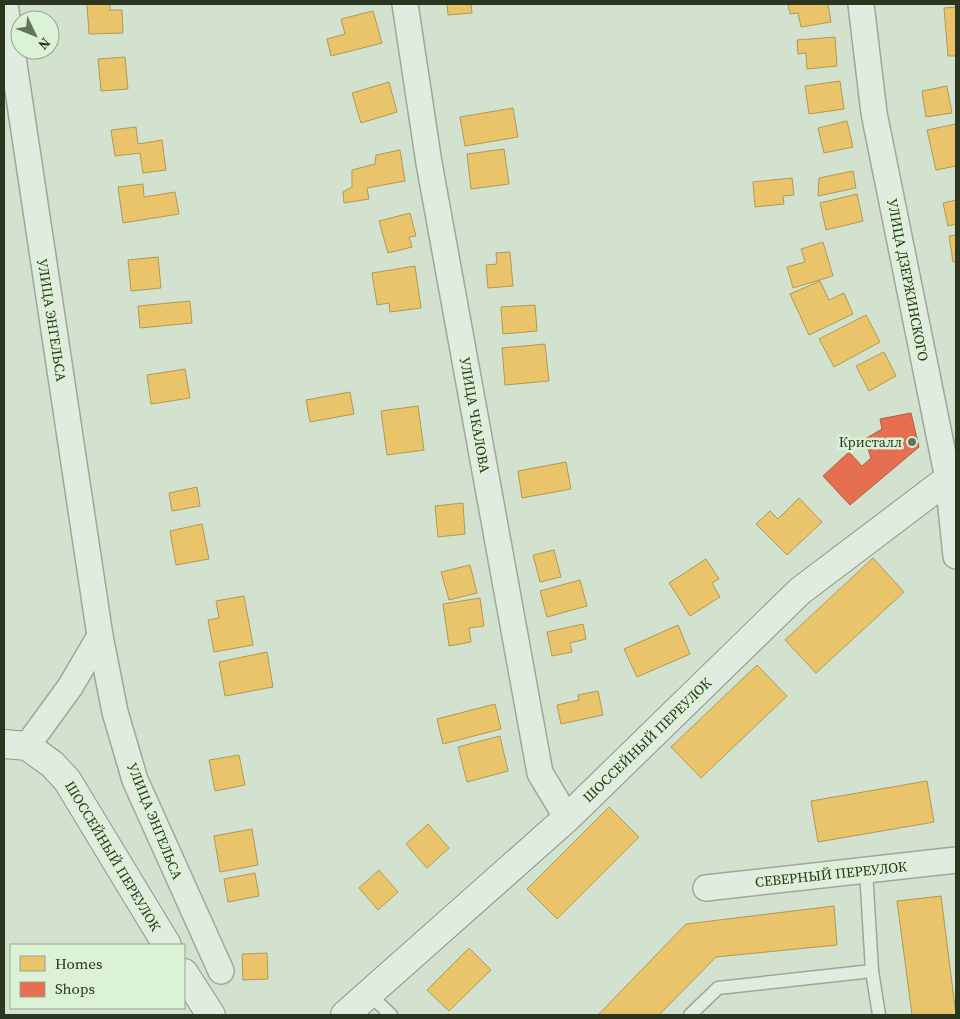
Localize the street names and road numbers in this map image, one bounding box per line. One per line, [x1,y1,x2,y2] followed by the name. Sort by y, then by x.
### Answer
[882,197,934,363] street label: УЛИЦА ДЗЕРЖИНСКОГО
[32,257,72,384] street label: УЛИЦА ЭНГЕЛЬСА
[455,356,495,475] street label: УЛИЦА ЧКАЛОВА
[578,672,716,807] street label: ШОССЕЙНЫЙ ПЕРЕУЛОК
[122,760,188,883] street label: УЛИЦА ЭНГЕЛЬСА
[60,777,166,936] street label: ШОССЕЙНЫЙ ПЕРЕУЛОК
[754,856,909,892] street label: СЕВЕРНЫЙ ПЕРЕУЛОК

